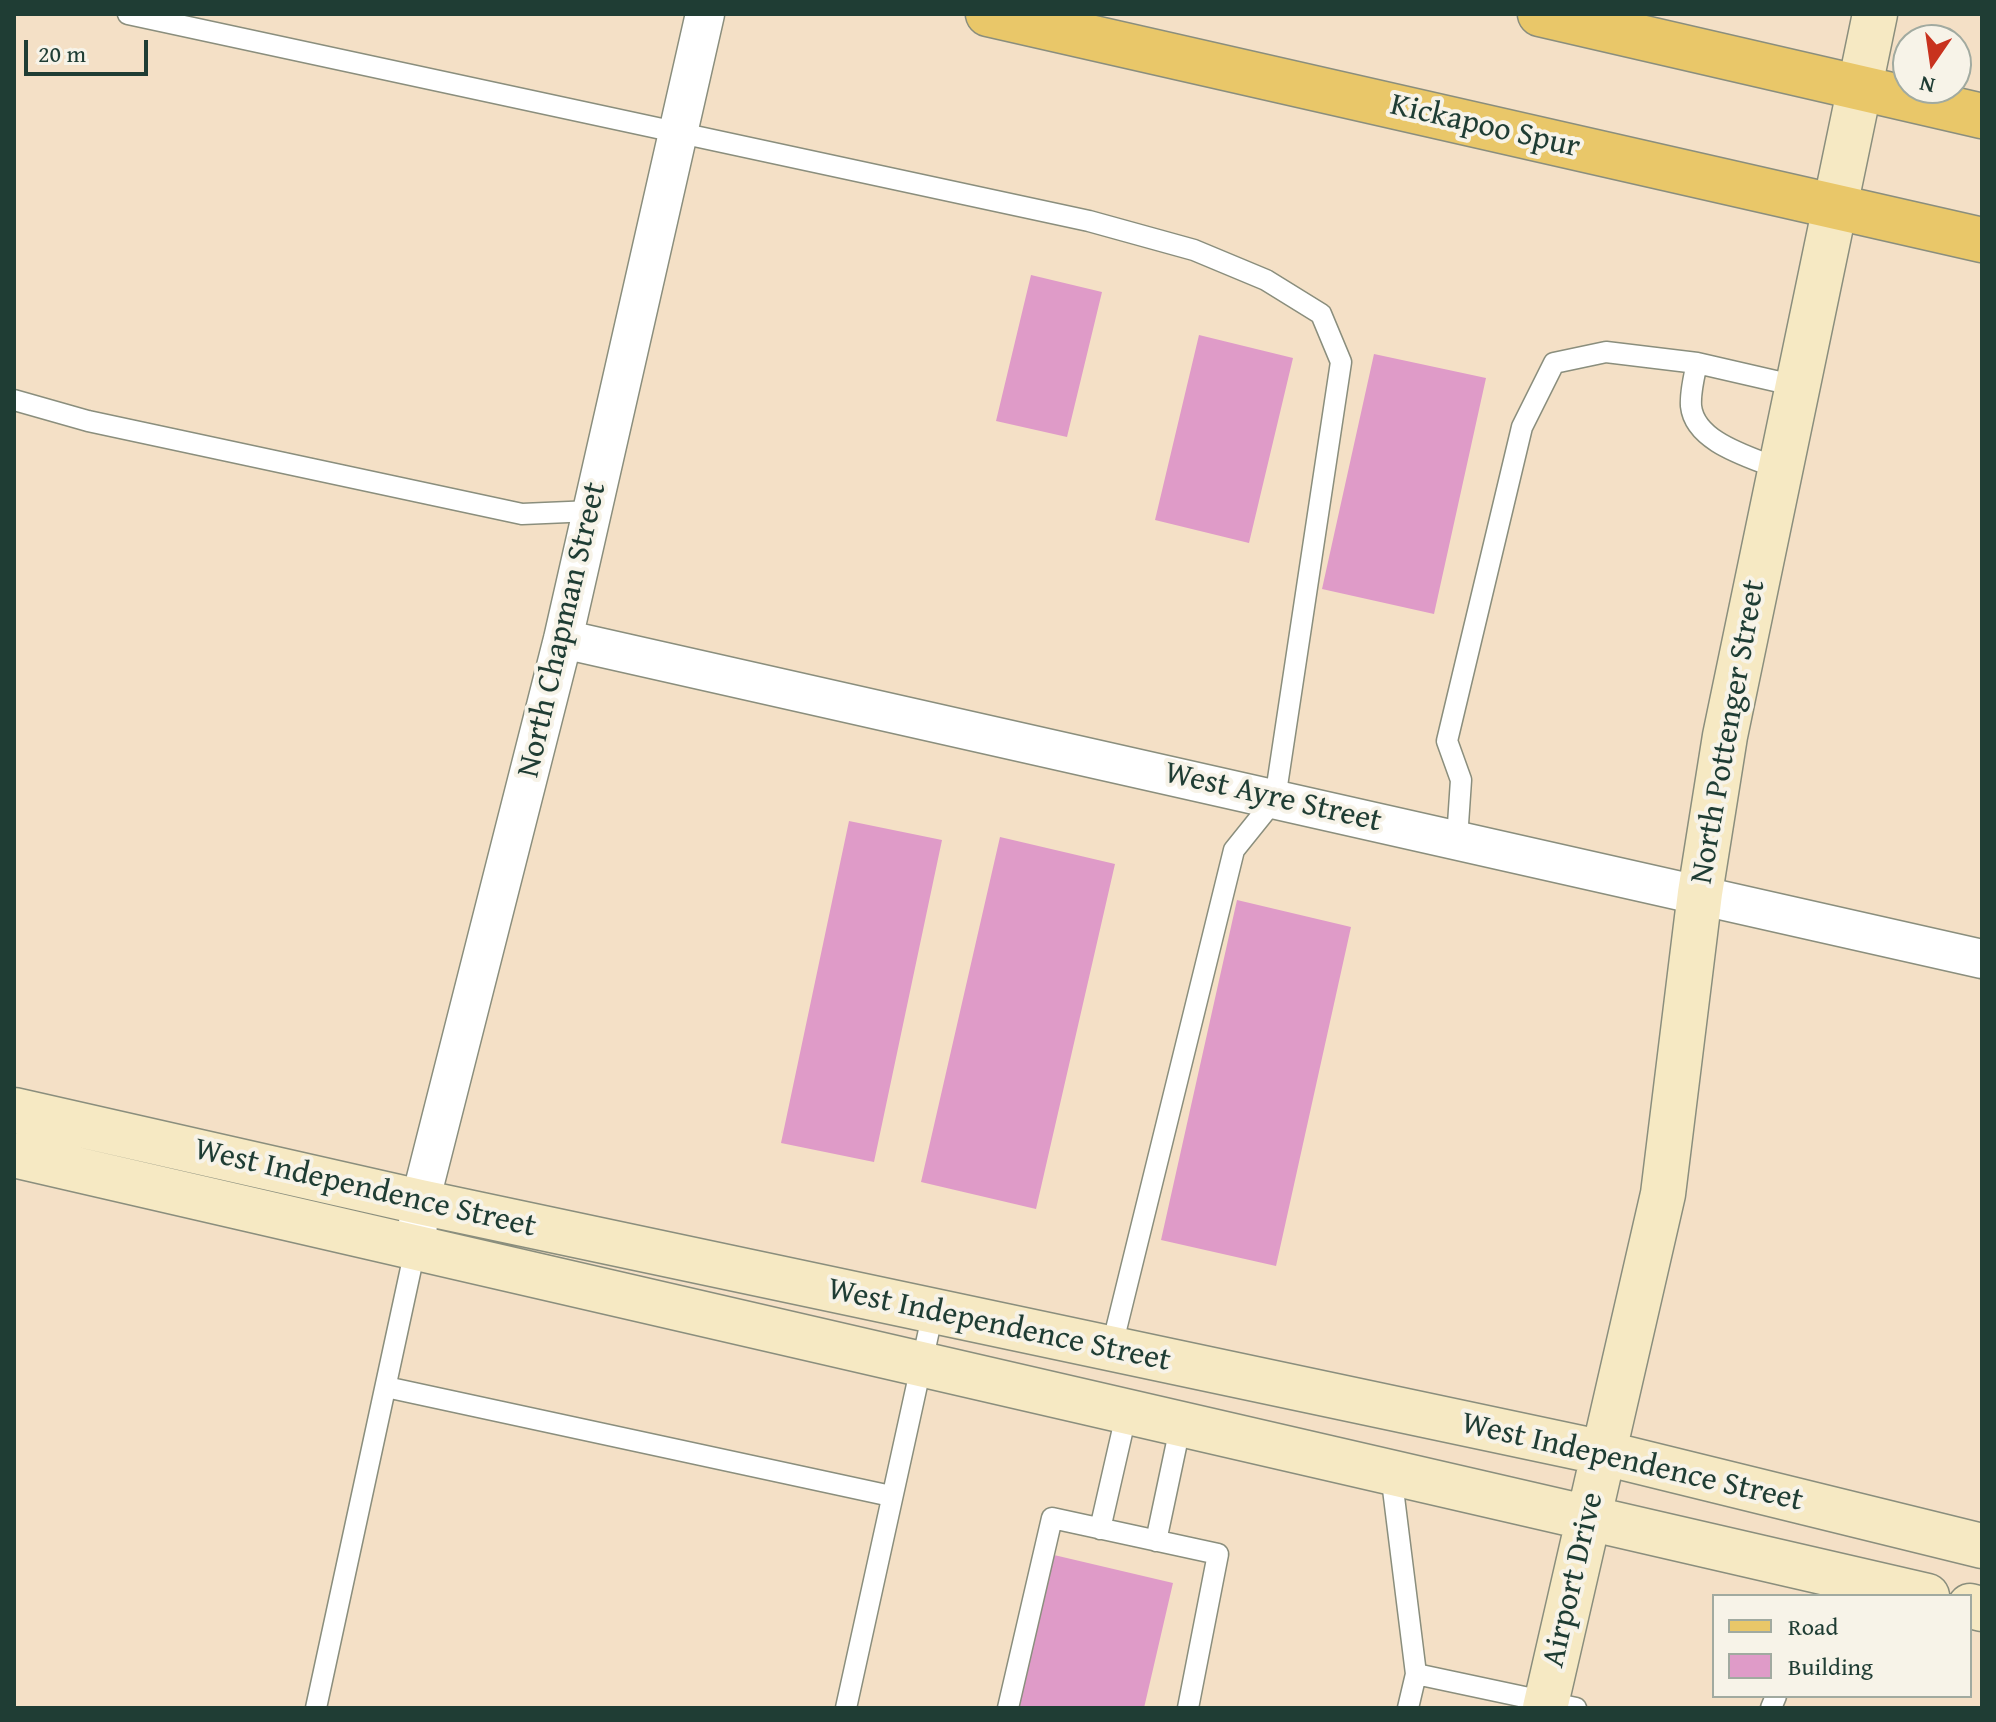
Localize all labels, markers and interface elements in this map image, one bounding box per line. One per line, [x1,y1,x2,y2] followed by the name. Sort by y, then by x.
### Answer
[28,24,152,74] scale bar
[1892,24,1972,104] north arrow
[38,36,86,71] text: 20 m
[1916,68,1938,103] text: N
[1386,87,1584,167] street label: Kickapoo Spur
[510,479,616,781] street label: North Chapman Street
[1683,577,1775,887] street label: North Pottenger Street
[1161,754,1385,842] street label: West Ayre Street
[190,1131,540,1247] street label: West Independence Street
[824,1271,1174,1381] street label: West Independence Street
[1457,1405,1807,1521] street label: West Independence Street
[1535,1489,1613,1671] street label: Airport Drive
[1712,1594,1972,1698] legend
[1788,1609,1838,1644] text: Road
[1788,1649,1873,1684] text: Building

